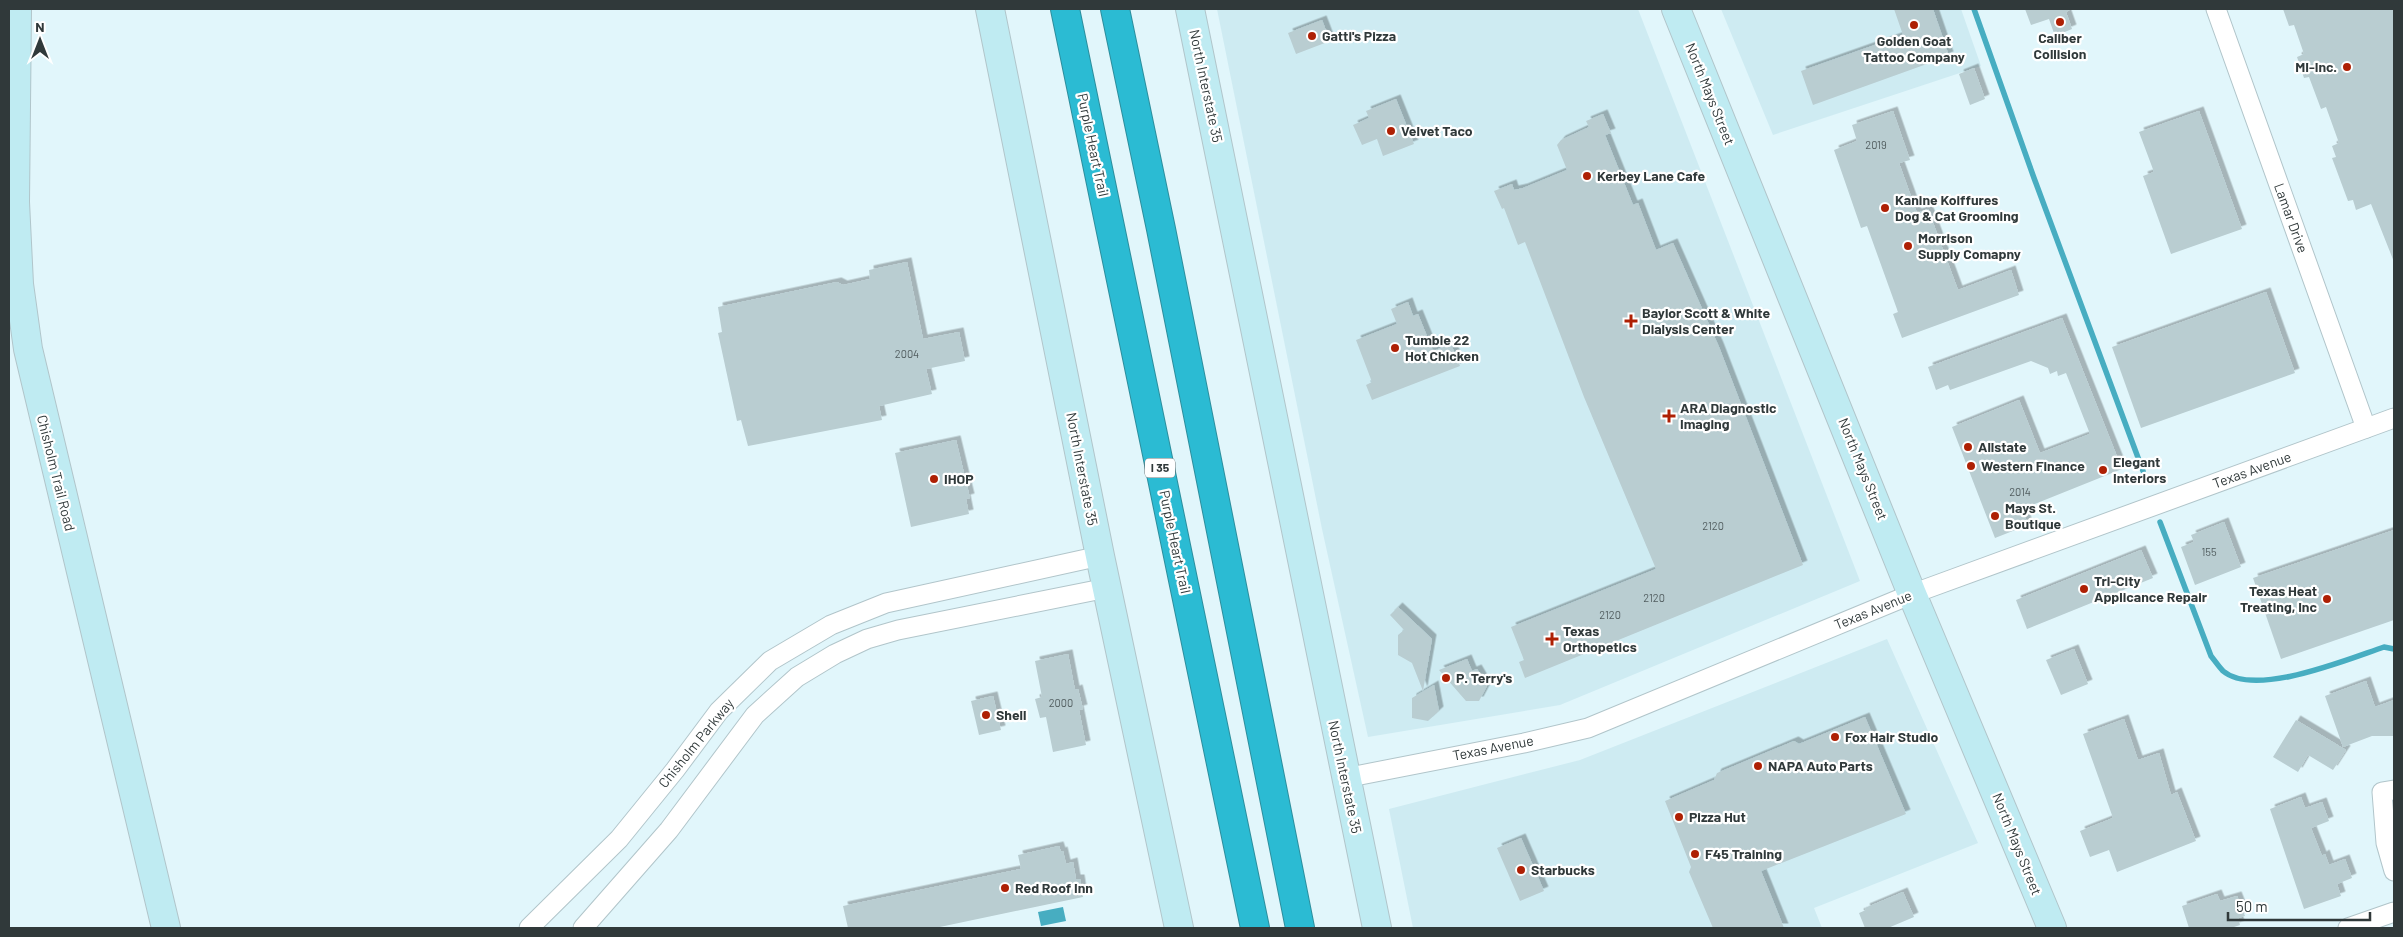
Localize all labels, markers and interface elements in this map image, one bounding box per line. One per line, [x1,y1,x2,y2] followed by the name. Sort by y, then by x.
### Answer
[15,15,65,65] north arrow
[2054,16,2066,28] marker: Caliber Collision
[35,18,45,35] text: N
[1908,19,1920,31] marker: Golden Goat Tattoo Company
[1322,27,1396,44] place label: Gatti's Pizza
[1186,28,1227,144] street label: North Interstate 35
[2034,29,2086,62] place label: Caliber Collision
[1306,30,1318,42] marker: Gatti's Pizza
[1863,32,1965,65] place label: Golden Goat Tattoo Company
[1682,40,1739,147] street label: North Mays Street
[2295,58,2337,75] place label: MI-Inc.
[2341,61,2353,73] marker: MI-Inc.
[1074,92,1113,198] street label: Purple Heart Trail
[1401,122,1473,139] place label: Velvet Taco
[1385,125,1397,137] marker: Velvet Taco
[1865,138,1887,151] house number: 2019
[1597,167,1705,184] place label: Kerbey Lane Cafe
[1581,170,1593,182] marker: Kerbey Lane Cafe
[2271,181,2312,255] street label: Lamar Drive
[1895,191,2019,224] place label: Kanine Koiffures Dog & Cat Grooming
[1879,202,1891,214] marker: Kanine Koiffures Dog & Cat Grooming
[1918,229,2021,262] place label: Morrison Supply Comapny
[1902,240,1914,252] marker: Morrison Supply Comapny
[1642,304,1770,337] place label: Baylor Scott & White Dialysis Center
[1624,314,1638,328] marker: Baylor Scott & White Dialysis Center
[1405,331,1479,364] place label: Tumble 22 Hot Chicken
[1389,342,1401,354] marker: Tumble 22 Hot Chicken
[895,347,919,360] house number: 2004
[1680,399,1777,432] place label: ARA Diagnostic Imaging
[1662,409,1676,423] marker: ARA Diagnostic Imaging
[1063,411,1102,527] street label: North Interstate 35
[34,413,79,533] street label: Chisholm Trail Road
[1835,415,1892,522] street label: North Mays Street
[1978,438,2027,455] place label: Allstate
[1962,441,1974,453] marker: Allstate
[2210,447,2293,492] street label: Texas Avenue
[2113,453,2166,486] place label: Elegant Interiors
[1981,457,2085,474] place label: Western Finance
[1145,458,1175,478] road number: I 35
[1965,460,1977,472] marker: Western Finance
[2097,464,2109,476] marker: Elegant Interiors
[944,470,973,487] place label: IHOP
[928,473,940,485] marker: IHOP
[2009,485,2031,498] house number: 2014
[1156,489,1195,595] street label: Purple Heart Trail
[2005,499,2062,532] place label: Mays St. Boutique
[1989,510,2001,522] marker: Mays St. Boutique
[1702,519,1724,532] house number: 2120
[2201,545,2217,558] house number: 155
[2094,572,2208,605] place label: Tri-City Applicance Repair
[2240,582,2317,615] place label: Texas Heat Treating, Inc
[2078,583,2090,595] marker: Tri-City Applicance Repair
[1832,586,1914,633] street label: Texas Avenue
[1643,591,1665,604] house number: 2120
[2321,593,2333,605] marker: Texas Heat Treating, Inc
[1599,608,1621,621] house number: 2120
[1563,622,1637,655] place label: Texas Orthopetics
[1545,632,1559,646] marker: Texas Orthopetics
[1456,669,1512,686] place label: P. Terry's
[1440,672,1452,684] marker: P. Terry's
[654,694,737,791] street label: Chisholm Parkway
[1049,696,1073,709] house number: 2000
[996,706,1026,723] place label: Shell
[980,709,992,721] marker: Shell
[1325,719,1366,835] street label: North Interstate 35
[1845,728,1938,745] place label: Fox Hair Studio
[1451,731,1535,764] street label: Texas Avenue
[1829,731,1841,743] marker: Fox Hair Studio
[1768,757,1873,774] place label: NAPA Auto Parts
[1752,760,1764,772] marker: NAPA Auto Parts
[1989,790,2046,897] street label: North Mays Street
[1689,808,1746,825] place label: Pizza Hut
[1673,811,1685,823] marker: Pizza Hut
[1705,845,1782,862] place label: F45 Training
[1689,848,1701,860] marker: F45 Training
[1531,861,1595,878] place label: Starbucks
[1515,864,1527,876] marker: Starbucks
[1015,879,1093,896] place label: Red Roof Inn
[999,882,1011,894] marker: Red Roof Inn
[2228,890,2370,922] scale bar
[2236,897,2268,915] text: 50 m

